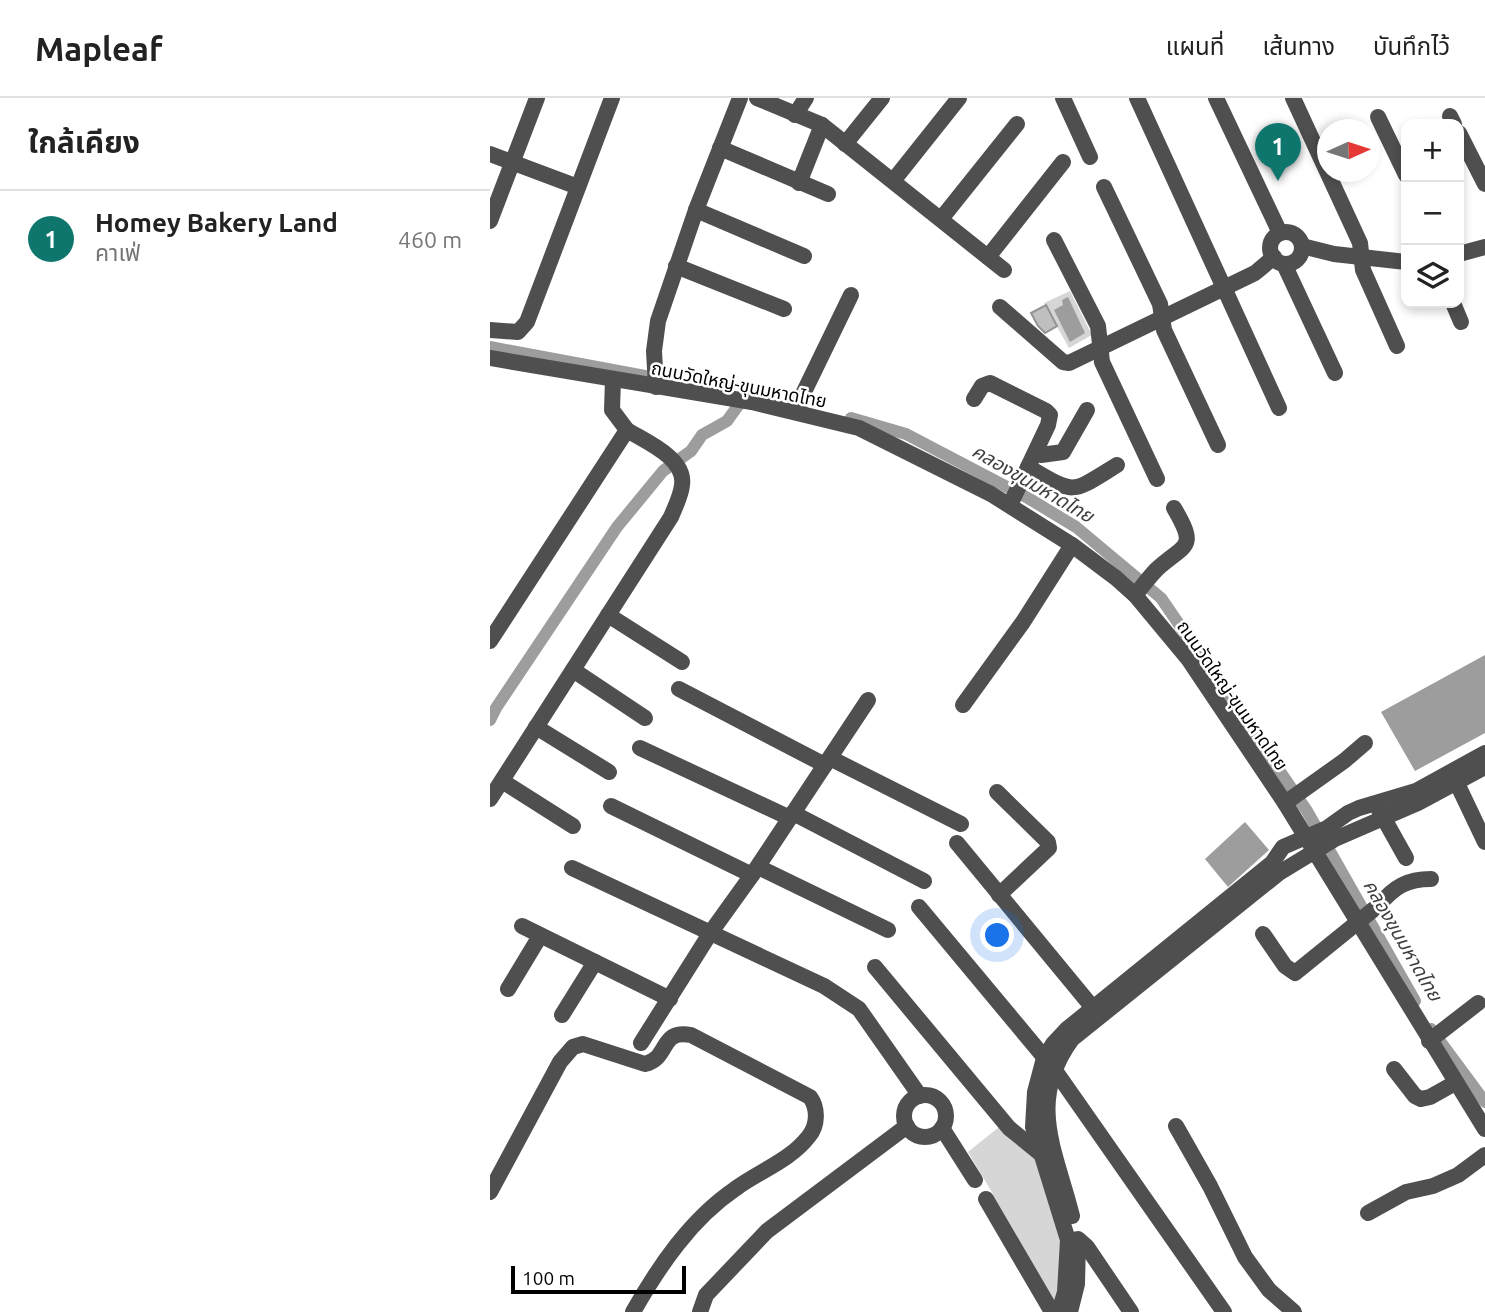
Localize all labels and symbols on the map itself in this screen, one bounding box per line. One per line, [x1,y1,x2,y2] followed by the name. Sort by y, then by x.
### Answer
[1317,119,1380,182] north arrow
[1255,123,1301,181] pin: 1
[649,357,828,413] street label: ถนนวัดใหญ่-ขุนมหาดไทย
[968,439,1099,528] water label: คลองขุนมหาดไทย
[1172,616,1292,775] street label: ถนนวัดใหญ่-ขุนมหาดไทย
[1358,875,1448,1007] water label: คลองขุนมหาดไทย
[980,918,1014,952] your location
[511,1263,686,1295] scale bar

